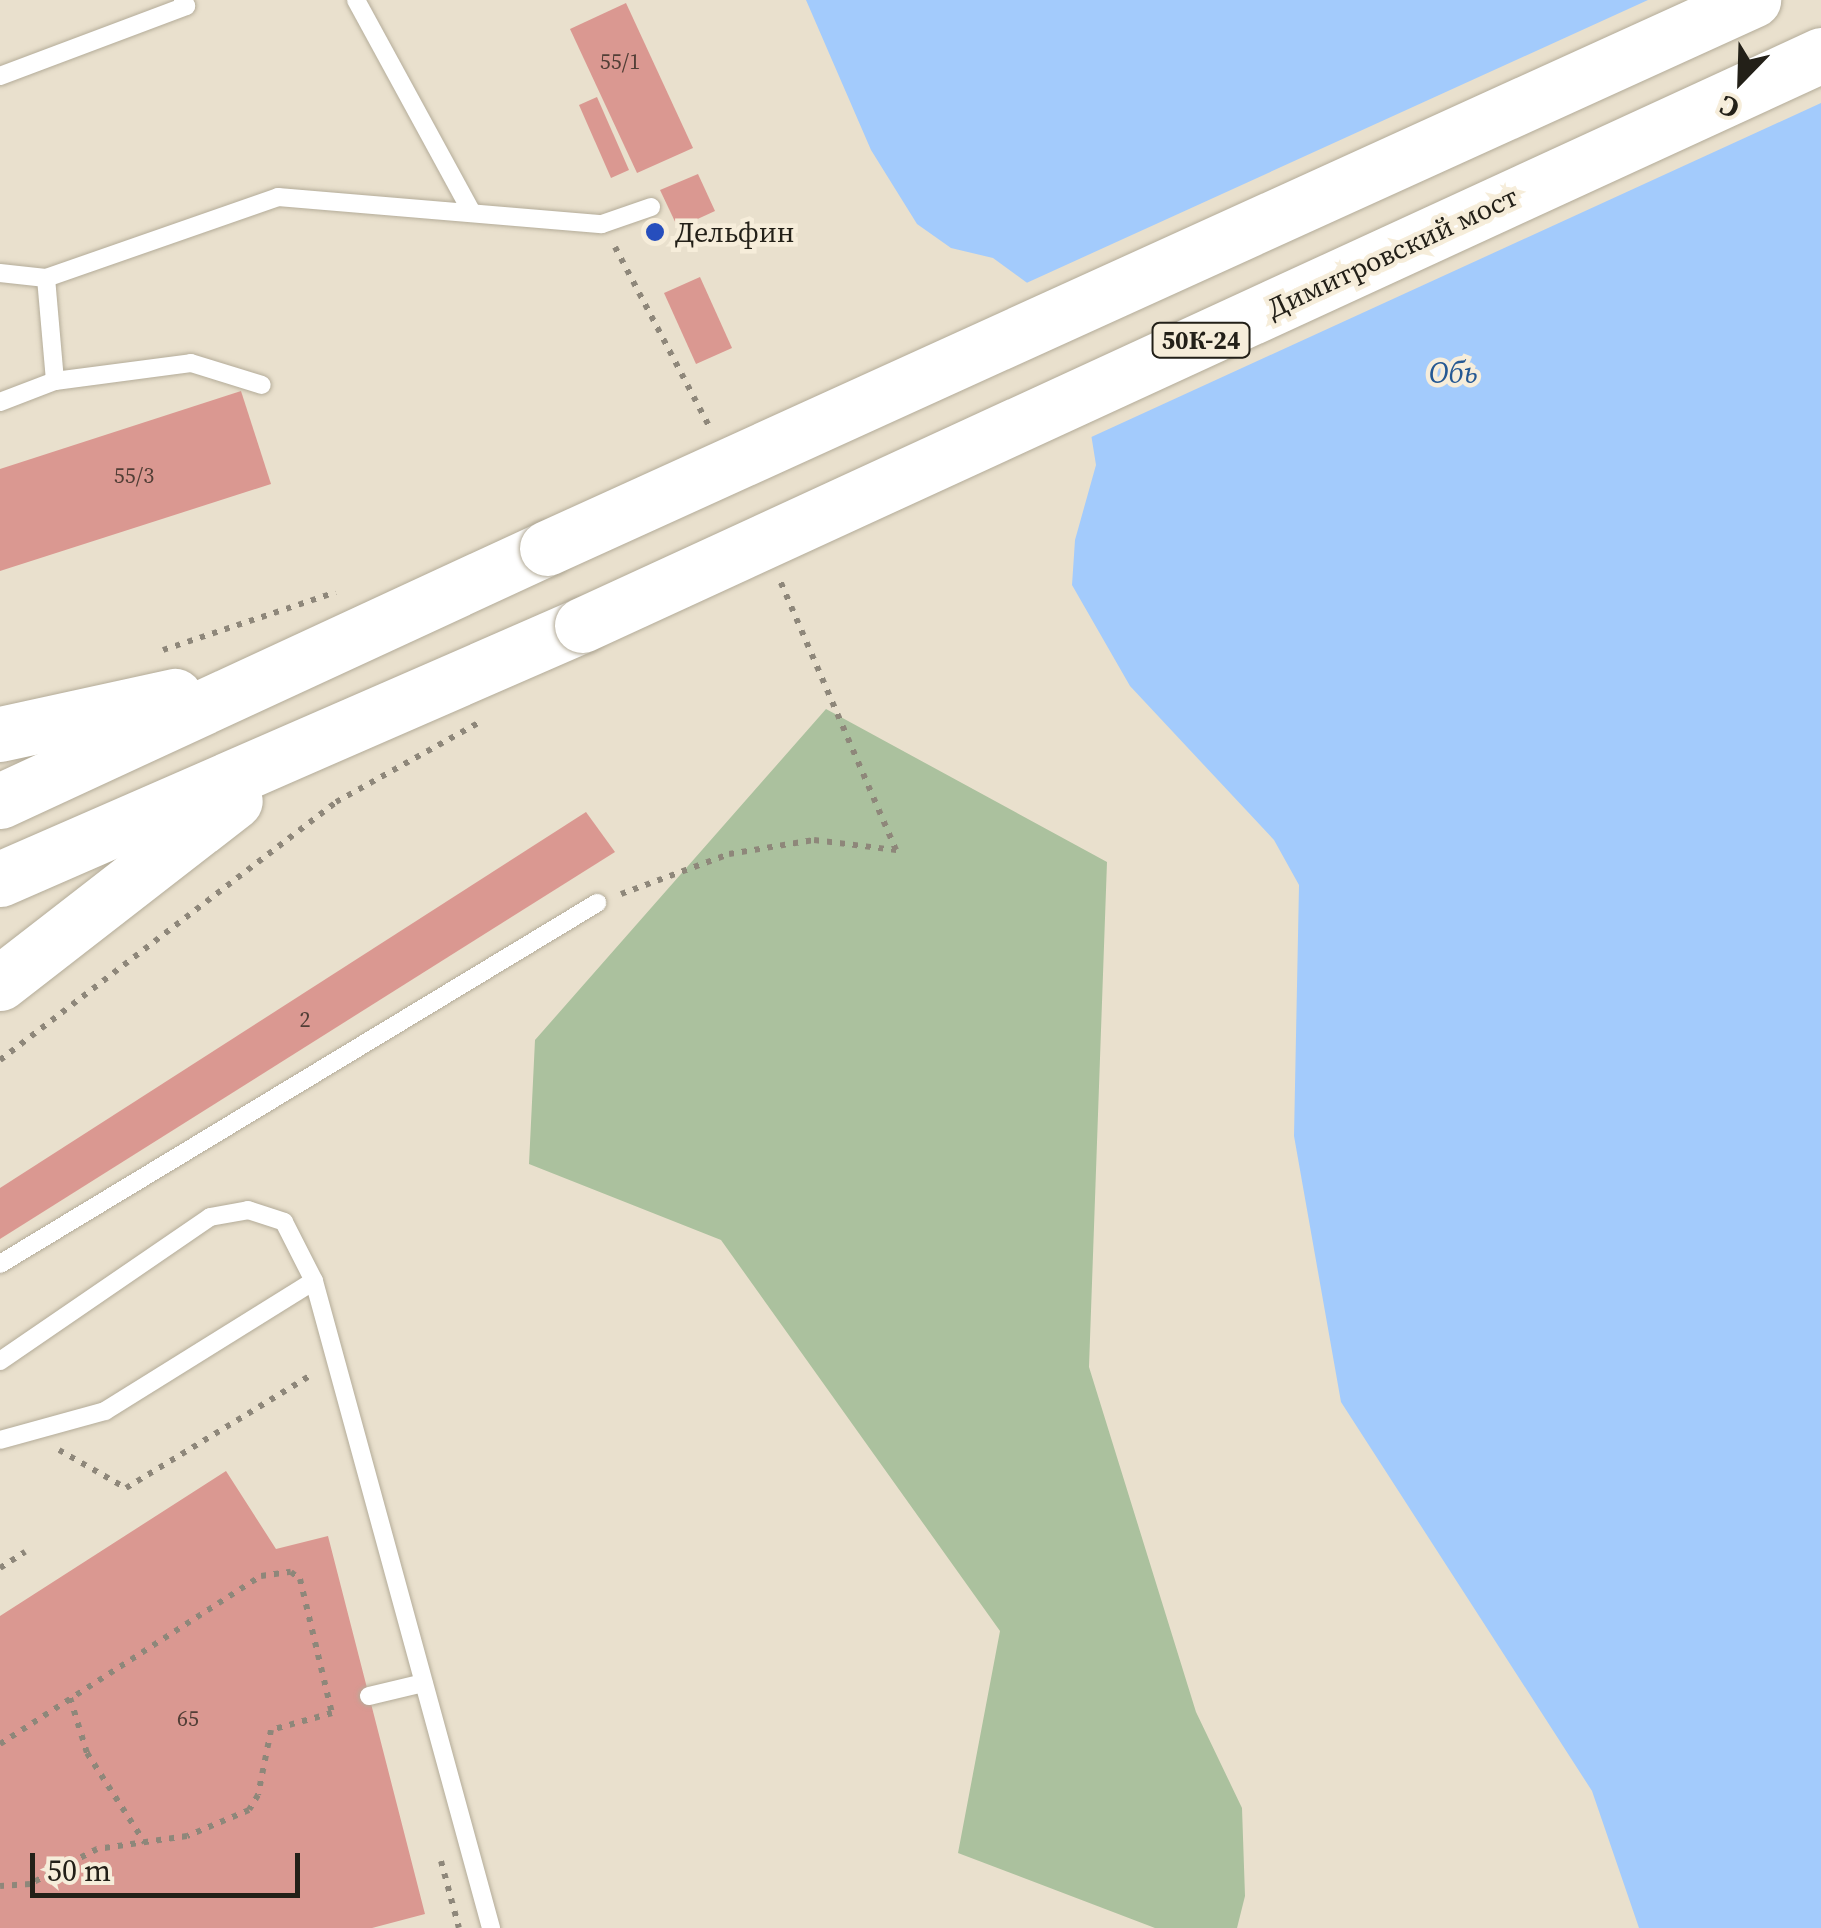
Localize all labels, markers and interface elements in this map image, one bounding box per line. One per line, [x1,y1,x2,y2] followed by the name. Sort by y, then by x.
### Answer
[1691,30,1791,130] north arrow
[600,49,640,75] house number: 55/1
[1714,87,1745,129] text: С
[1261,179,1523,325] street label: Димитровский мост
[675,215,794,249] place label: Дельфин
[644,221,666,243] marker: Дельфин
[1151,320,1251,360] road number: 50К-24
[1429,355,1477,391] water label: Обь
[114,463,154,489] house number: 55/3
[300,1007,310,1033] house number: 2
[177,1706,199,1732] house number: 65
[35,1833,305,1895] scale bar
[47,1850,111,1891] text: 50 m

